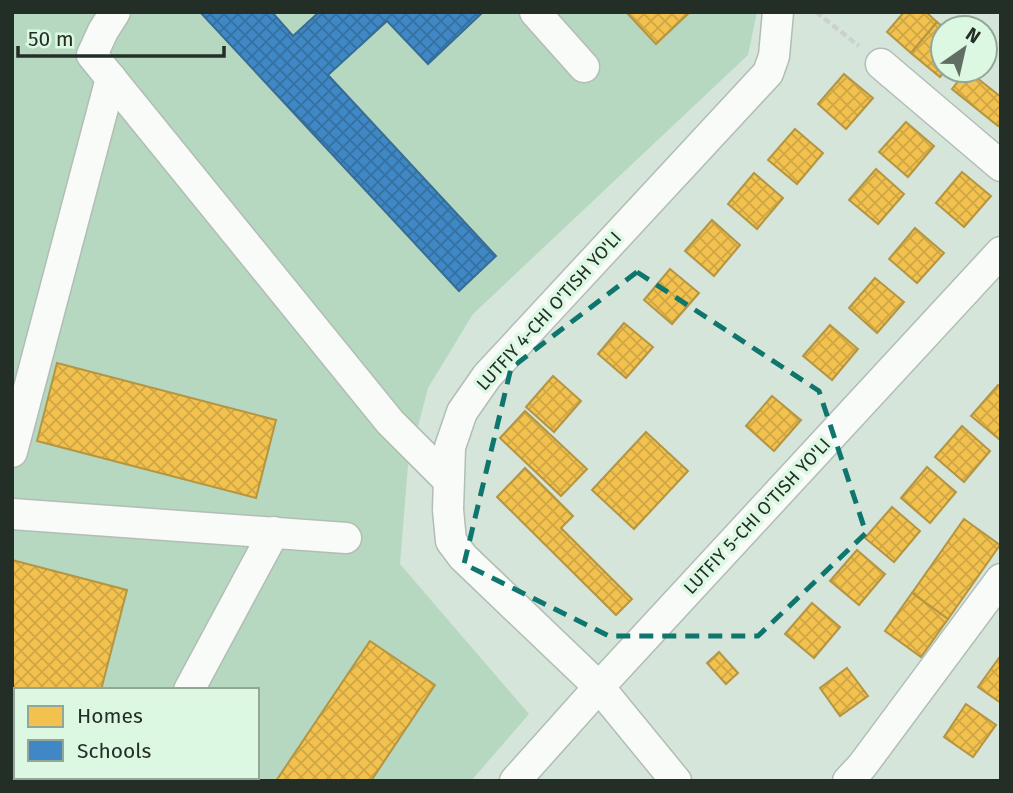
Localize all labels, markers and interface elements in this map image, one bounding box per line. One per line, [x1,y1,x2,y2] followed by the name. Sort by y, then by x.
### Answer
[18,14,224,58] scale bar
[929,14,999,84] north arrow
[962,22,985,48] text: N
[28,26,74,52] text: 50 m
[472,227,626,395] street label: LUTFIY 4-CHI O'TISH YO'LI
[679,433,835,599] street label: LUTFIY 5-CHI O'TISH YO'LI
[14,688,259,779] legend
[77,703,143,729] text: Homes
[77,738,151,764] text: Schools

